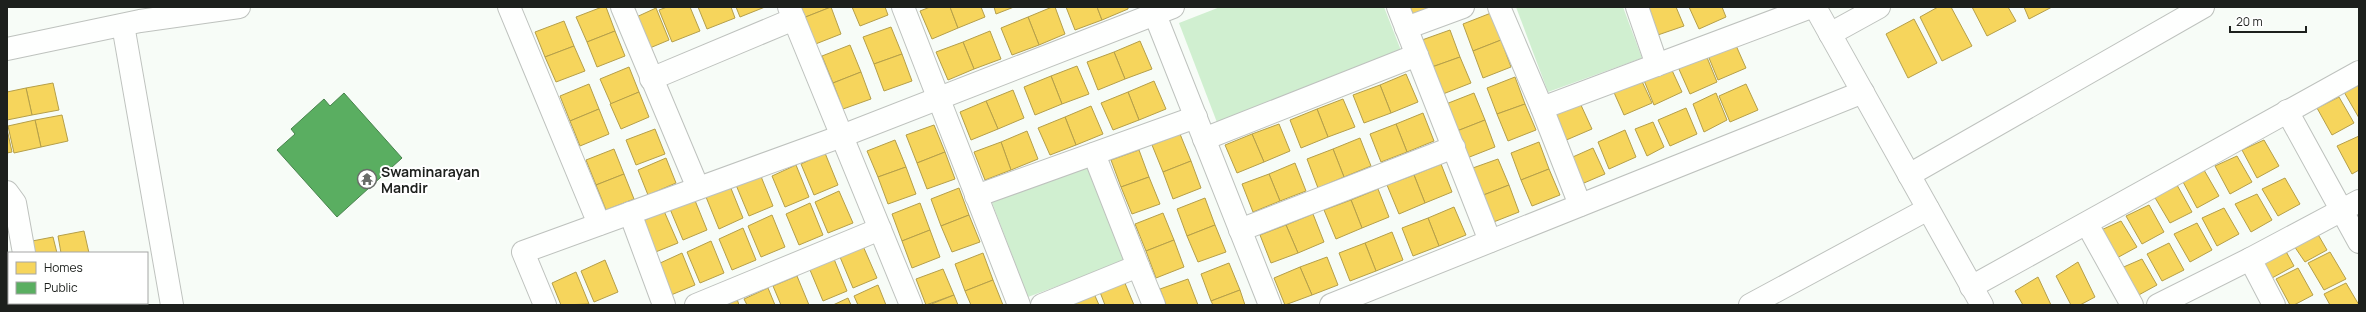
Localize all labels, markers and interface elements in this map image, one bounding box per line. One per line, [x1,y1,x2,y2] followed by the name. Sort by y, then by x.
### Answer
[2230,8,2306,34] scale bar
[2236,13,2263,30] text: 20 m
[381,162,480,197] place label: Swaminarayan Mandir
[356,168,378,190] temple icon: Swaminarayan Mandir
[8,252,148,304] legend
[44,259,83,276] text: Homes
[44,279,78,296] text: Public

